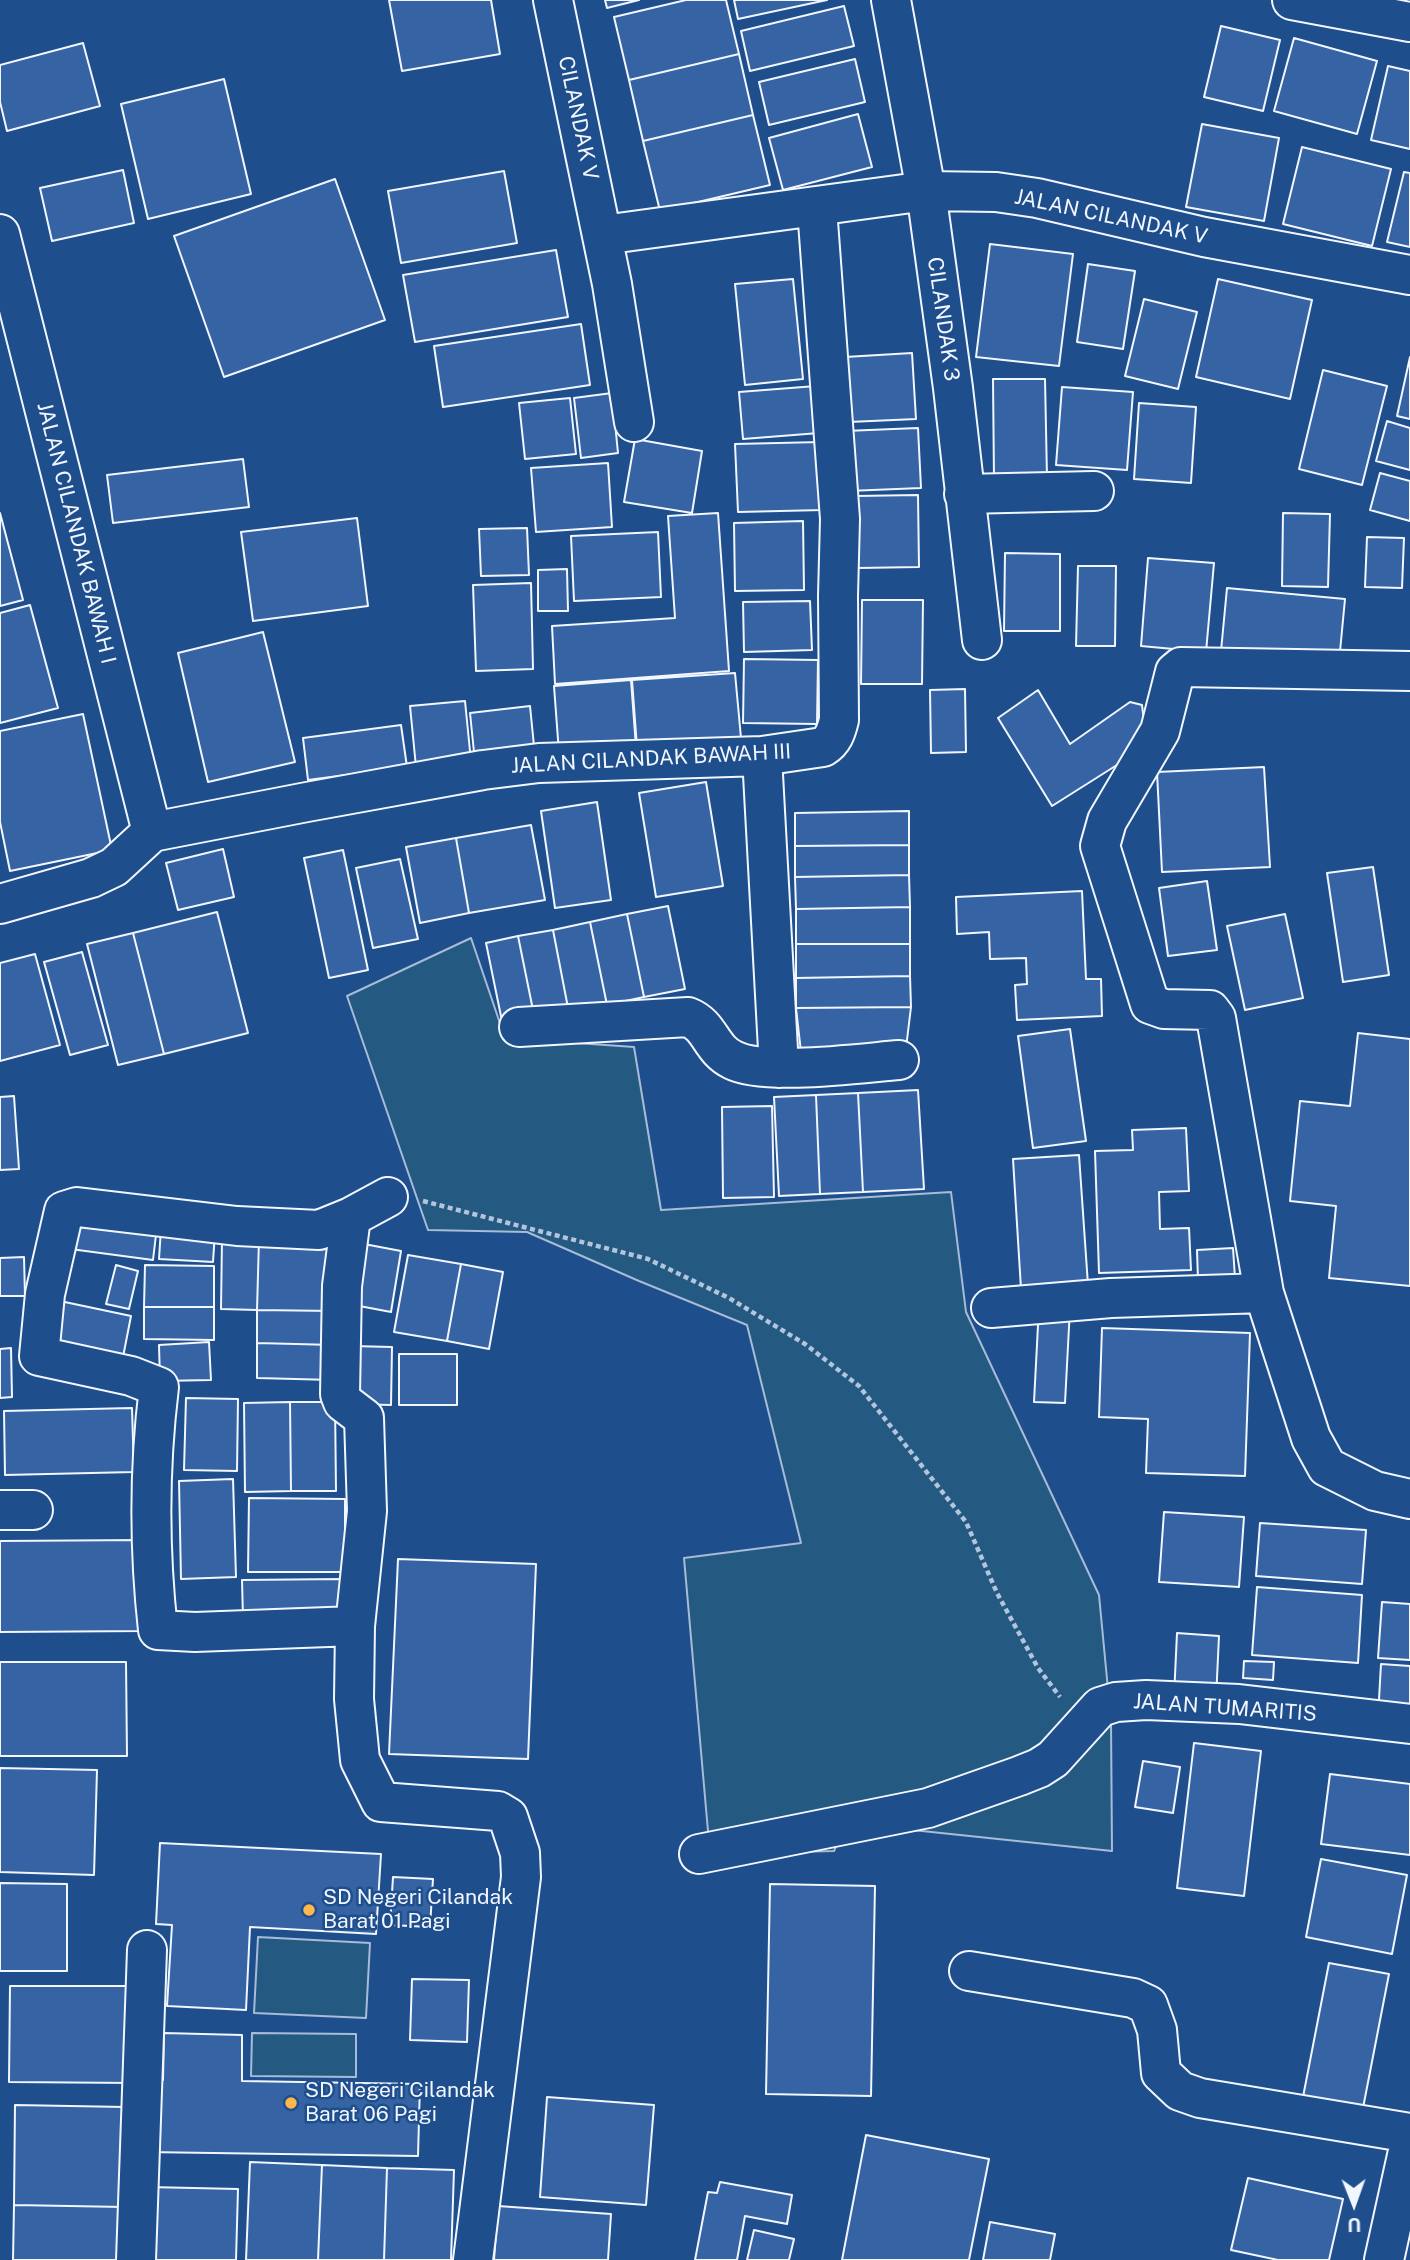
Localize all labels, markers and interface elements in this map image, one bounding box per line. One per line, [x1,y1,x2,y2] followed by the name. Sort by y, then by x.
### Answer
[553,54,603,182] street label: CILANDAK V
[1012,184,1210,250] street label: JALAN CILANDAK V
[922,255,964,383] street label: CILANDAK 3
[31,400,121,666] street label: JALAN CILANDAK BAWAH I
[510,739,792,779] street label: JALAN CILANDAK BAWAH III
[1132,1689,1318,1727] street label: JALAN TUMARITIS
[323,1885,513,1935] place label: SD Negeri Cilandak Barat 01 Pagi
[301,1902,317,1918] marker: SD Negeri Cilandak Barat 01 Pagi
[305,2078,495,2128] place label: SD Negeri Cilandak Barat 06 Pagi
[283,2095,299,2111] marker: SD Negeri Cilandak Barat 06 Pagi
[1319,2169,1389,2239] north arrow
[1347,2214,1361,2236] text: U

